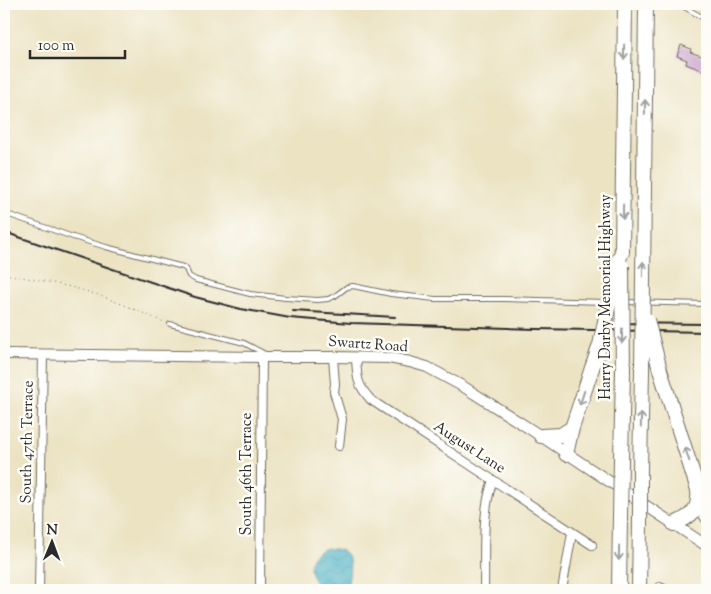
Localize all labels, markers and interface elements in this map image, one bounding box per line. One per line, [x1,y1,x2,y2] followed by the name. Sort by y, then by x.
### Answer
[30,28,125,60] scale bar
[38,36,75,57] text: 100 m
[619,44,629,60] one-way arrow
[640,99,650,116] one-way arrow
[596,194,617,400] street label: Harry Darby Memorial Highway
[618,204,627,220] one-way arrow
[638,262,648,278] one-way arrow
[617,328,627,344] one-way arrow
[327,332,409,358] street label: Swartz Road
[16,380,40,504] street label: South 47th Terrace
[577,390,586,406] one-way arrow
[237,413,258,535] street label: South 46th Terrace
[636,413,646,429] one-way arrow
[429,417,509,479] street label: August Lane
[681,446,691,462] one-way arrow
[28,516,78,566] north arrow
[46,521,58,541] text: N
[615,545,624,561] one-way arrow

